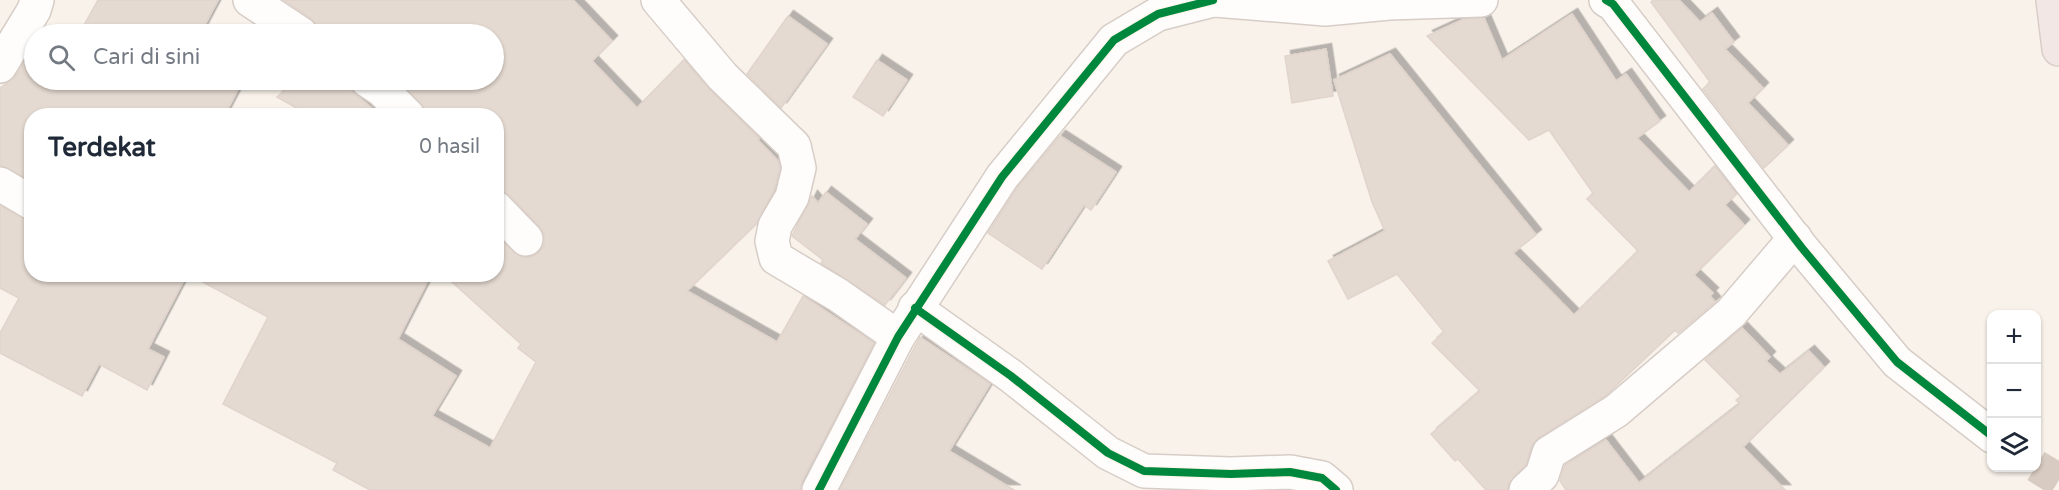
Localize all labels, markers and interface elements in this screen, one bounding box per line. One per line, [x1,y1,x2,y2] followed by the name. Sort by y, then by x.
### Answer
[24,24,504,90] search box
[45,41,78,74] icon: search
[93,44,200,70] text: Cari di sini
[48,132,156,163] text: Terdekat
[419,135,480,159] text: 0 hasil
[1987,310,2041,472] map controls
[1987,310,2041,364] button: +
[1987,364,2041,418] button: −
[1987,418,2041,472] button: layers

